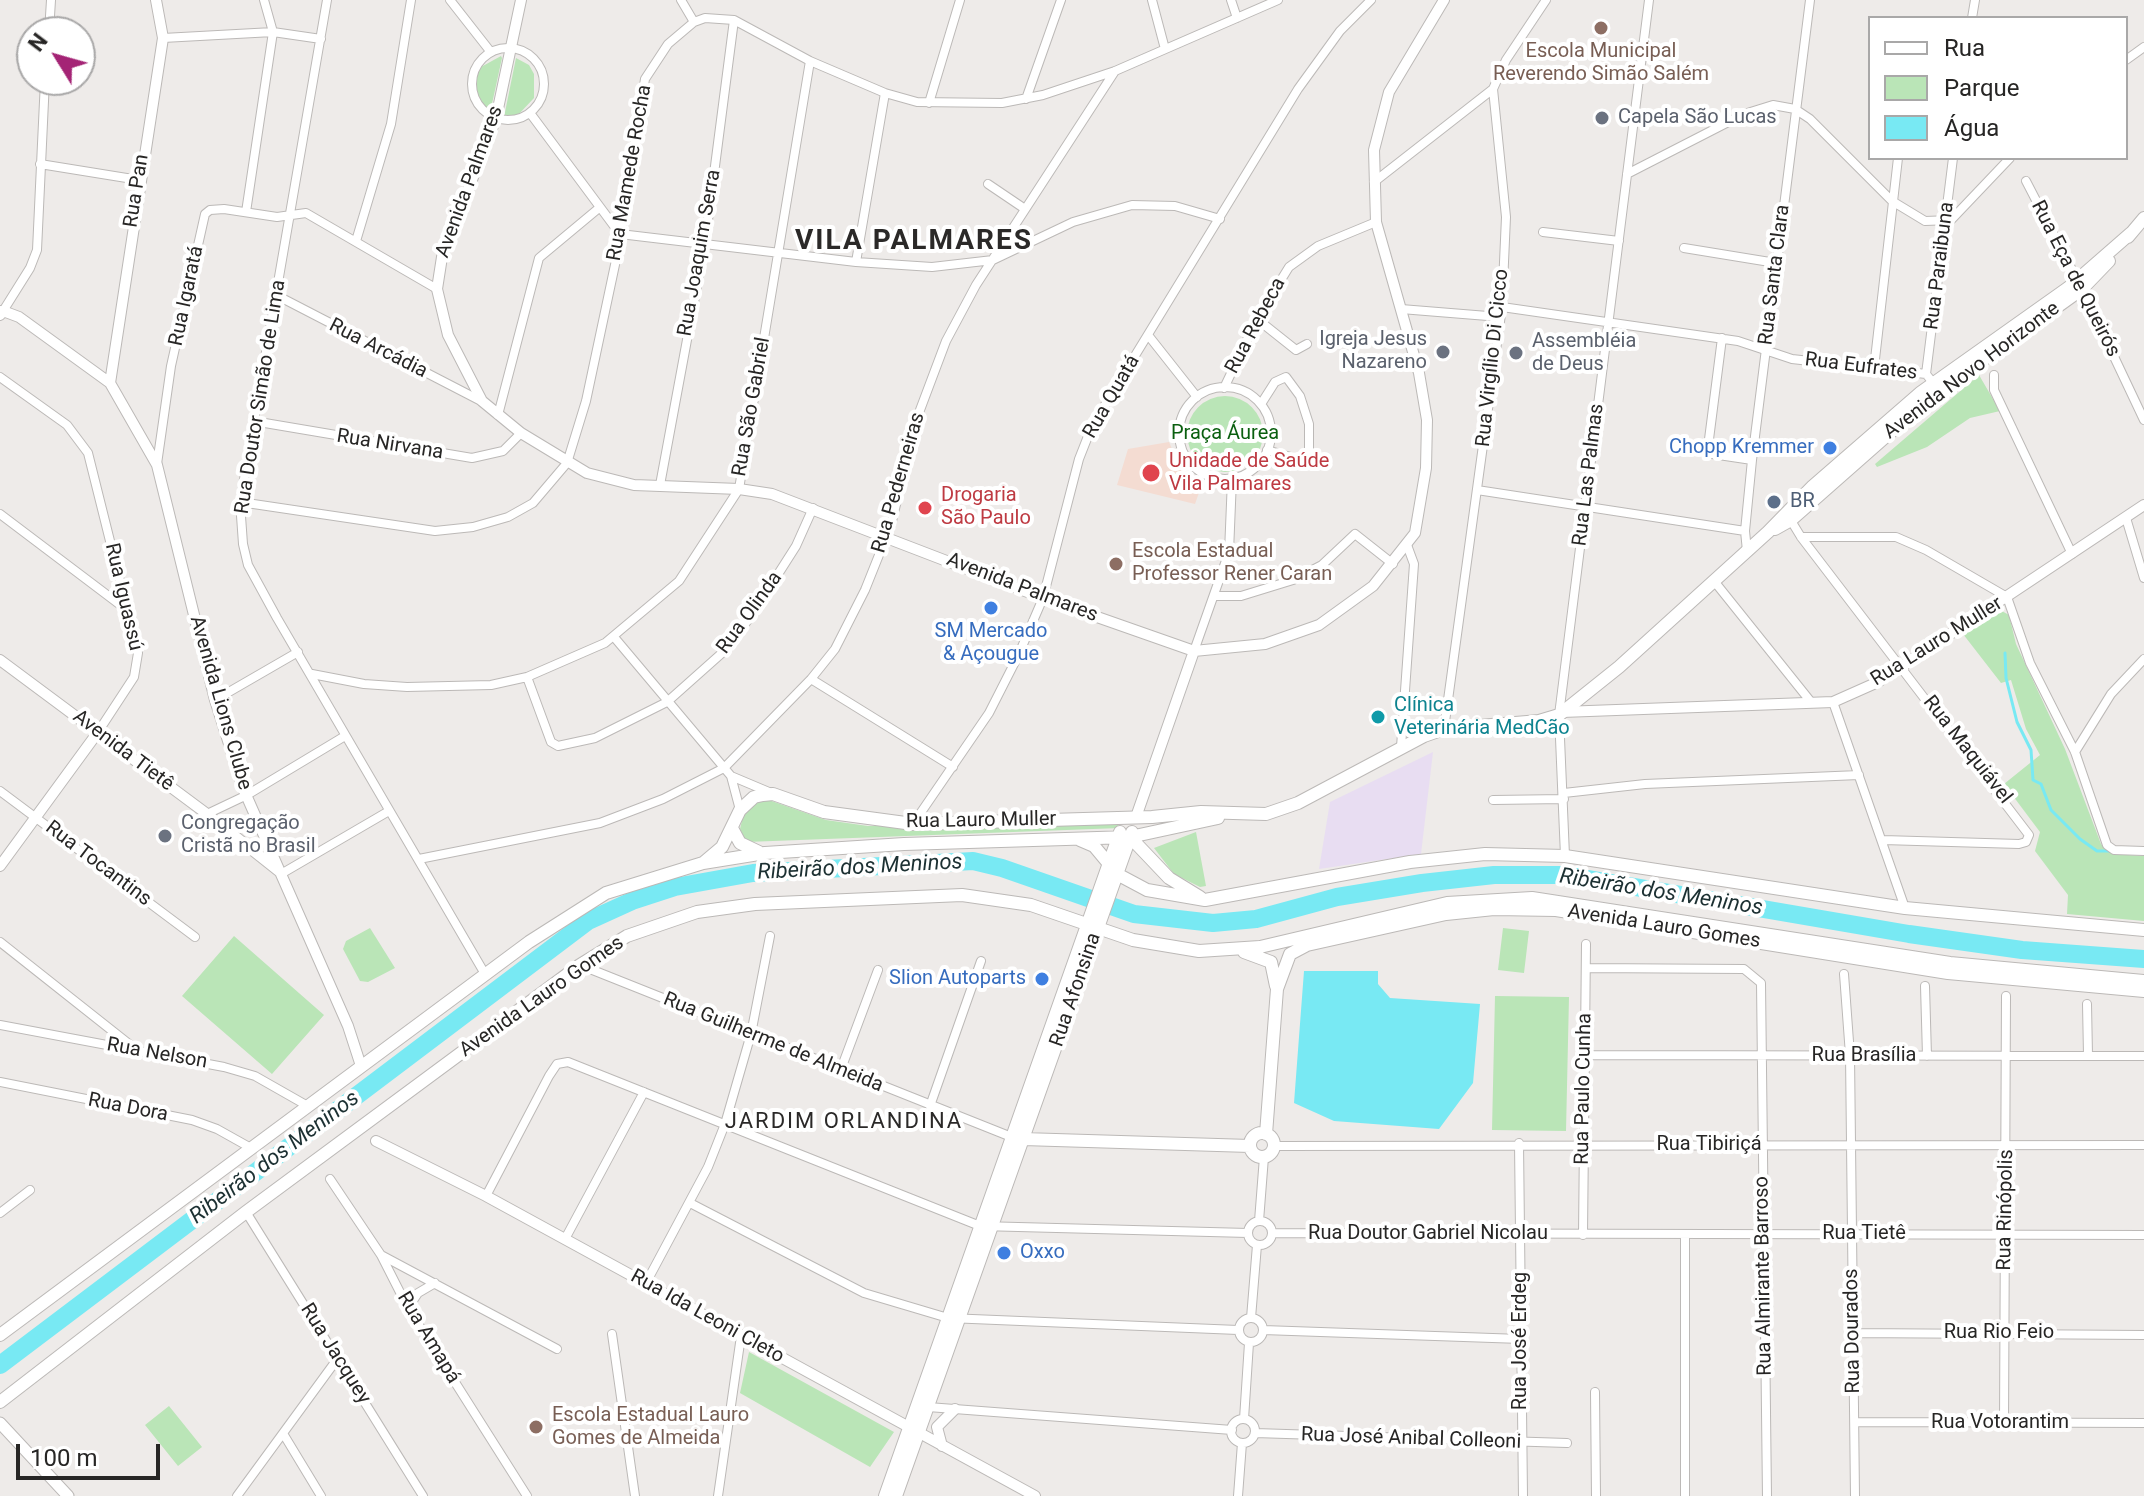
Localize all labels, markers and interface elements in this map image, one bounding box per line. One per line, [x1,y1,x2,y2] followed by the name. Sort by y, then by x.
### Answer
[16,16,96,96] north arrow
[1868,16,2128,160] legend
[1592,19,1610,37] marker: Escola Municipal Reverendo Simão Salém
[23,29,53,56] text: N
[1944,34,1985,62] text: Rua
[1493,40,1709,87] place label: Escola Municipal Reverendo Simão Salém
[1944,74,2020,102] text: Parque
[603,83,657,263] street label: Rua Mamede Rocha
[431,103,509,261] street label: Avenida Palmares
[1618,106,1777,130] place label: Capela São Lucas
[1593,109,1611,127] marker: Capela São Lucas
[1944,114,1999,142] text: Água
[119,153,155,229] street label: Rua Pan
[674,168,726,338] street label: Rua Joaquim Serra
[2025,197,2125,361] street label: Rua Eça de Queirós
[1920,201,1960,331] street label: Rua Paraibuna
[1754,203,1796,347] street label: Rua Santa Clara
[795,225,1033,259] district label: VILA PALMARES
[165,244,209,348] street label: Rua Igaratá
[1472,268,1514,448] street label: Rua Virgílio Di Cicco
[1221,274,1291,378] street label: Rua Rebeca
[231,278,291,516] street label: Rua Doutor Simão de Lima
[1879,297,2065,445] street label: Avenida Novo Horizonte
[325,314,431,384] street label: Rua Arcádia
[1319,328,1427,375] place label: Igreja Jesus Nazareno
[1532,330,1636,377] place label: Assembléia de Deus
[728,335,776,479] street label: Rua São Gabriel
[1434,343,1452,361] marker: Igreja Jesus Nazareno
[1507,344,1525,362] marker: Assembléia de Deus
[1803,348,1919,386] street label: Rua Eufrates
[1079,351,1145,443] street label: Rua Quatá
[1568,403,1610,547] street label: Rua Las Palmas
[867,410,931,556] street label: Rua Pederneiras
[1171,422,1279,446] park label: Praça Áurea
[335,425,445,465] street label: Rua Nirvana
[1669,436,1814,460] place label: Chopp Kremmer
[1821,439,1839,457] marker: Chopp Kremmer
[1169,450,1329,497] place label: Unidade de Saúde Vila Palmares
[1140,462,1162,484] marker: Unidade de Saúde Vila Palmares
[941,484,1031,531] place label: Drogaria São Paulo
[1790,490,1815,514] place label: BR
[1765,493,1783,511] marker: BR
[916,499,934,517] marker: Drogaria São Paulo
[1132,540,1332,587] place label: Escola Estadual Professor Rener Caran
[99,541,147,653] street label: Rua Iguassú
[943,548,1101,628] street label: Avenida Palmares
[1107,555,1125,573] marker: Escola Estadual Professor Rener Caran
[712,567,788,659] street label: Rua Olinda
[1867,592,2007,692] street label: Rua Lauro Muller
[982,599,1000,617] marker: SM Mercado & Açougue
[184,613,256,793] street label: Avenida Lions Clube
[935,620,1047,667] place label: SM Mercado & Açougue
[1917,691,2017,809] street label: Rua Maquiável
[1394,694,1570,741] place label: Clínica Veterinária MedCão
[68,705,178,797] street label: Avenida Tietê
[1369,708,1387,726] marker: Clínica Veterinária MedCão
[906,808,1056,834] street label: Rua Lauro Muller
[181,812,316,859] place label: Congregação Cristã no Brasil
[40,816,156,912] street label: Rua Tocantins
[156,827,174,845] marker: Congregação Cristã no Brasil
[757,849,963,887] water label: Ribeirão dos Meninos
[1558,864,1764,922] water label: Ribeirão dos Meninos
[1566,900,1762,954] street label: Avenida Lauro Gomes
[1045,930,1107,1050] street label: Rua Afonsina
[455,931,629,1063] street label: Avenida Lauro Gomes
[889,967,1026,991] place label: Slion Autoparts
[1033,970,1051,988] marker: Slion Autoparts
[660,988,886,1098] street label: Rua Guilherme de Almeida
[1571,1013,1597,1165] street label: Rua Paulo Cunha
[105,1033,209,1075] street label: Rua Nelson
[1812,1044,1916,1068] street label: Rua Brasília
[185,1086,365,1230] water label: Ribeirão dos Meninos
[86,1088,170,1128] street label: Rua Dora
[725,1109,963,1135] district label: JARDIM ORLANDINA
[1656,1133,1762,1157] street label: Rua Tibiriçá
[1993,1149,2019,1271] street label: Rua Rinópolis
[1750,1176,1778,1376] street label: Rua Almirante Barroso
[1308,1222,1548,1246] street label: Rua Doutor Gabriel Nicolau
[1822,1222,1906,1246] street label: Rua Tietê
[1020,1241,1065,1265] place label: Oxxo
[995,1244,1013,1262] marker: Oxxo
[626,1265,788,1369] street label: Rua Ida Leoni Cleto
[1840,1268,1866,1394] street label: Rua Dourados
[1509,1272,1533,1410] street label: Rua José Erdeg
[391,1288,465,1388] street label: Rua Amapá
[295,1299,375,1409] street label: Rua Jacquey
[1944,1321,2054,1345] street label: Rua Rio Feio
[552,1404,749,1451] place label: Escola Estadual Lauro Gomes de Almeida
[1931,1411,2069,1435] street label: Rua Votorantim
[527,1418,545,1436] marker: Escola Estadual Lauro Gomes de Almeida
[1300,1423,1522,1455] street label: Rua José Anibal Colleoni
[20,1428,164,1478] scale bar
[30,1444,97,1472] text: 100 m

